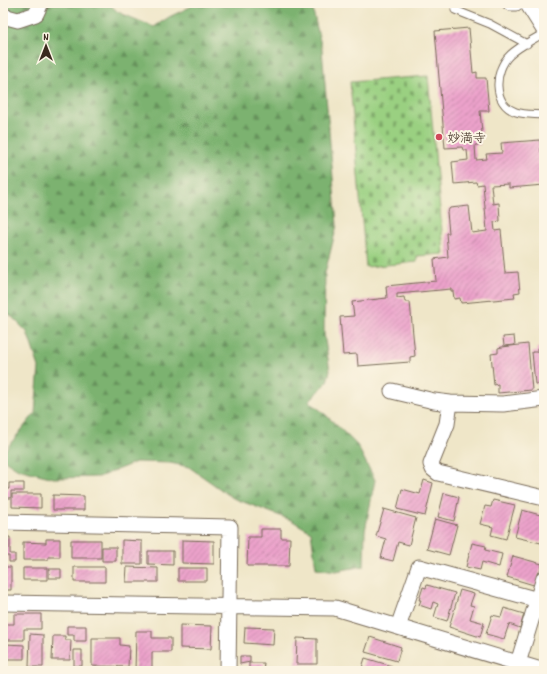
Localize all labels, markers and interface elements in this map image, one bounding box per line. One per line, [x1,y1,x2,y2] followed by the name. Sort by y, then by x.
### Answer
[26,26,66,66] north arrow
[43,30,49,46] text: N
[447,130,486,149] place label: 妙満寺
[434,132,444,142] marker: 妙満寺

